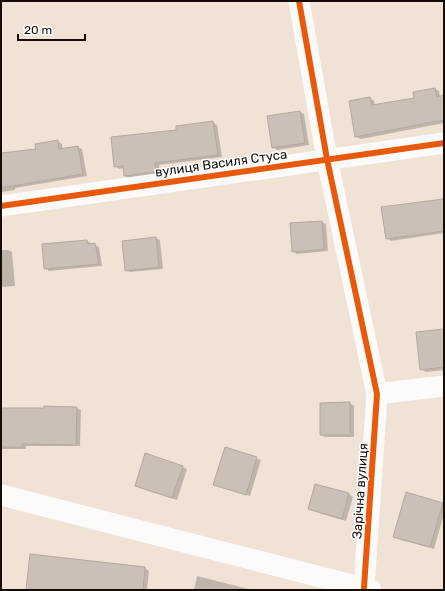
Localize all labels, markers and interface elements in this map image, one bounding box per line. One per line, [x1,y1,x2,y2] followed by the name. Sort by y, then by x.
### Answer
[18,16,85,42] scale bar
[24,23,52,37] text: 20 m
[154,146,288,180] street label: вулиця Василя Стуса
[349,443,371,539] street label: Зарічна вулиця

